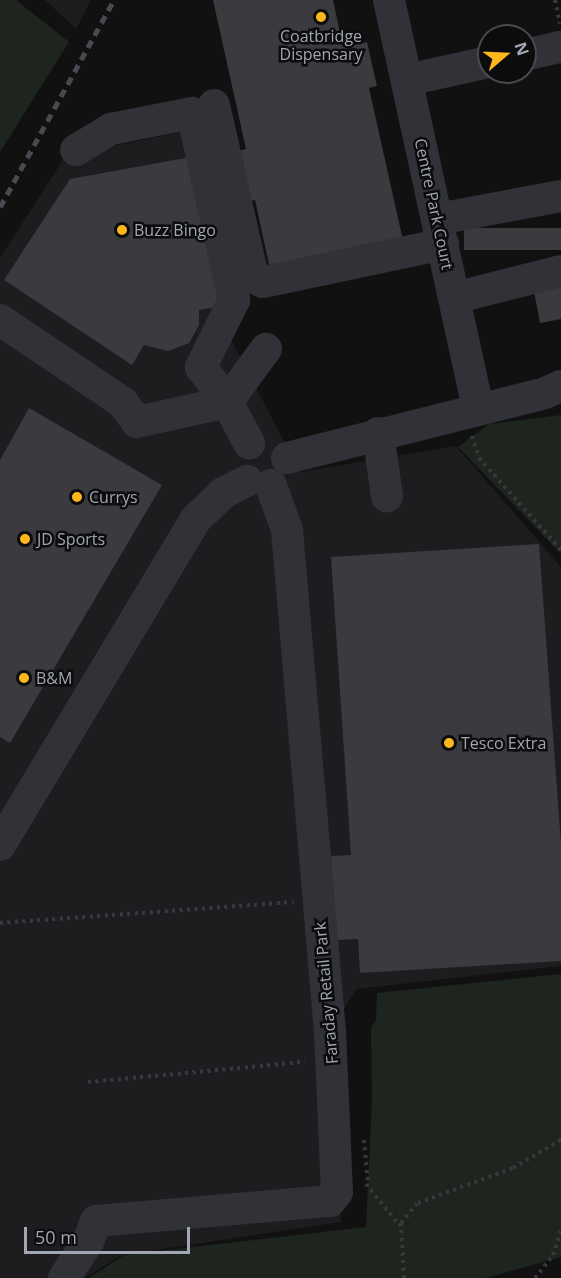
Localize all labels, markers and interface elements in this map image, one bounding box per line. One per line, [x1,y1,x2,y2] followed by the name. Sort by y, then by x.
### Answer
[314,10,328,24] marker: Coatbridge Dispensary
[477,24,537,84] north arrow
[280,26,362,64] place label: Coatbridge Dispensary
[510,39,535,59] text: N
[411,137,457,271] street label: Centre Park Court
[134,220,216,240] place label: Buzz Bingo
[115,223,129,237] marker: Buzz Bingo
[89,487,138,507] place label: Currys
[70,490,84,504] marker: Currys
[37,529,105,549] place label: JD Sports
[18,532,32,546] marker: JD Sports
[36,668,72,688] place label: B&M
[17,671,31,685] marker: B&M
[461,733,546,753] place label: Tesco Extra
[442,736,456,750] marker: Tesco Extra
[310,921,342,1065] street label: Faraday Retail Park
[27,1215,194,1253] scale bar
[35,1225,77,1249] text: 50 m

